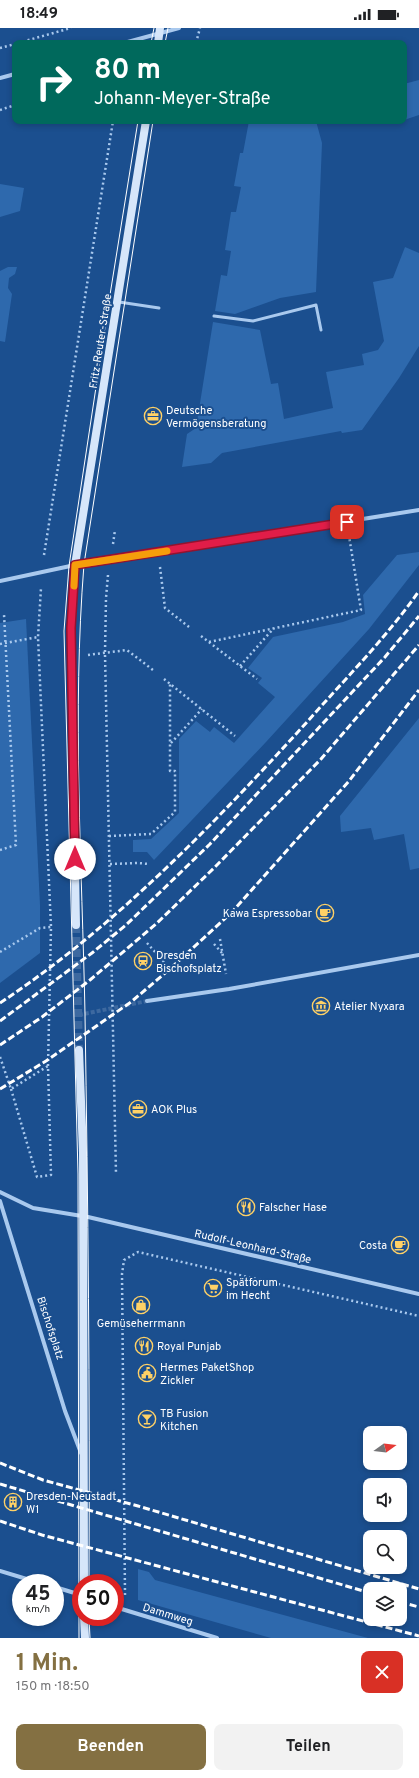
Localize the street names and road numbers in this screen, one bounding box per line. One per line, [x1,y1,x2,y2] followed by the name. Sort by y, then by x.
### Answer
[87,293,115,390] street label: Fritz-Reuter-Straße
[193,1227,313,1267] street label: Rudolf-Leonhard-Straße
[33,1295,67,1362] street label: Bischofsplatz
[141,1601,195,1629] street label: Dammweg

